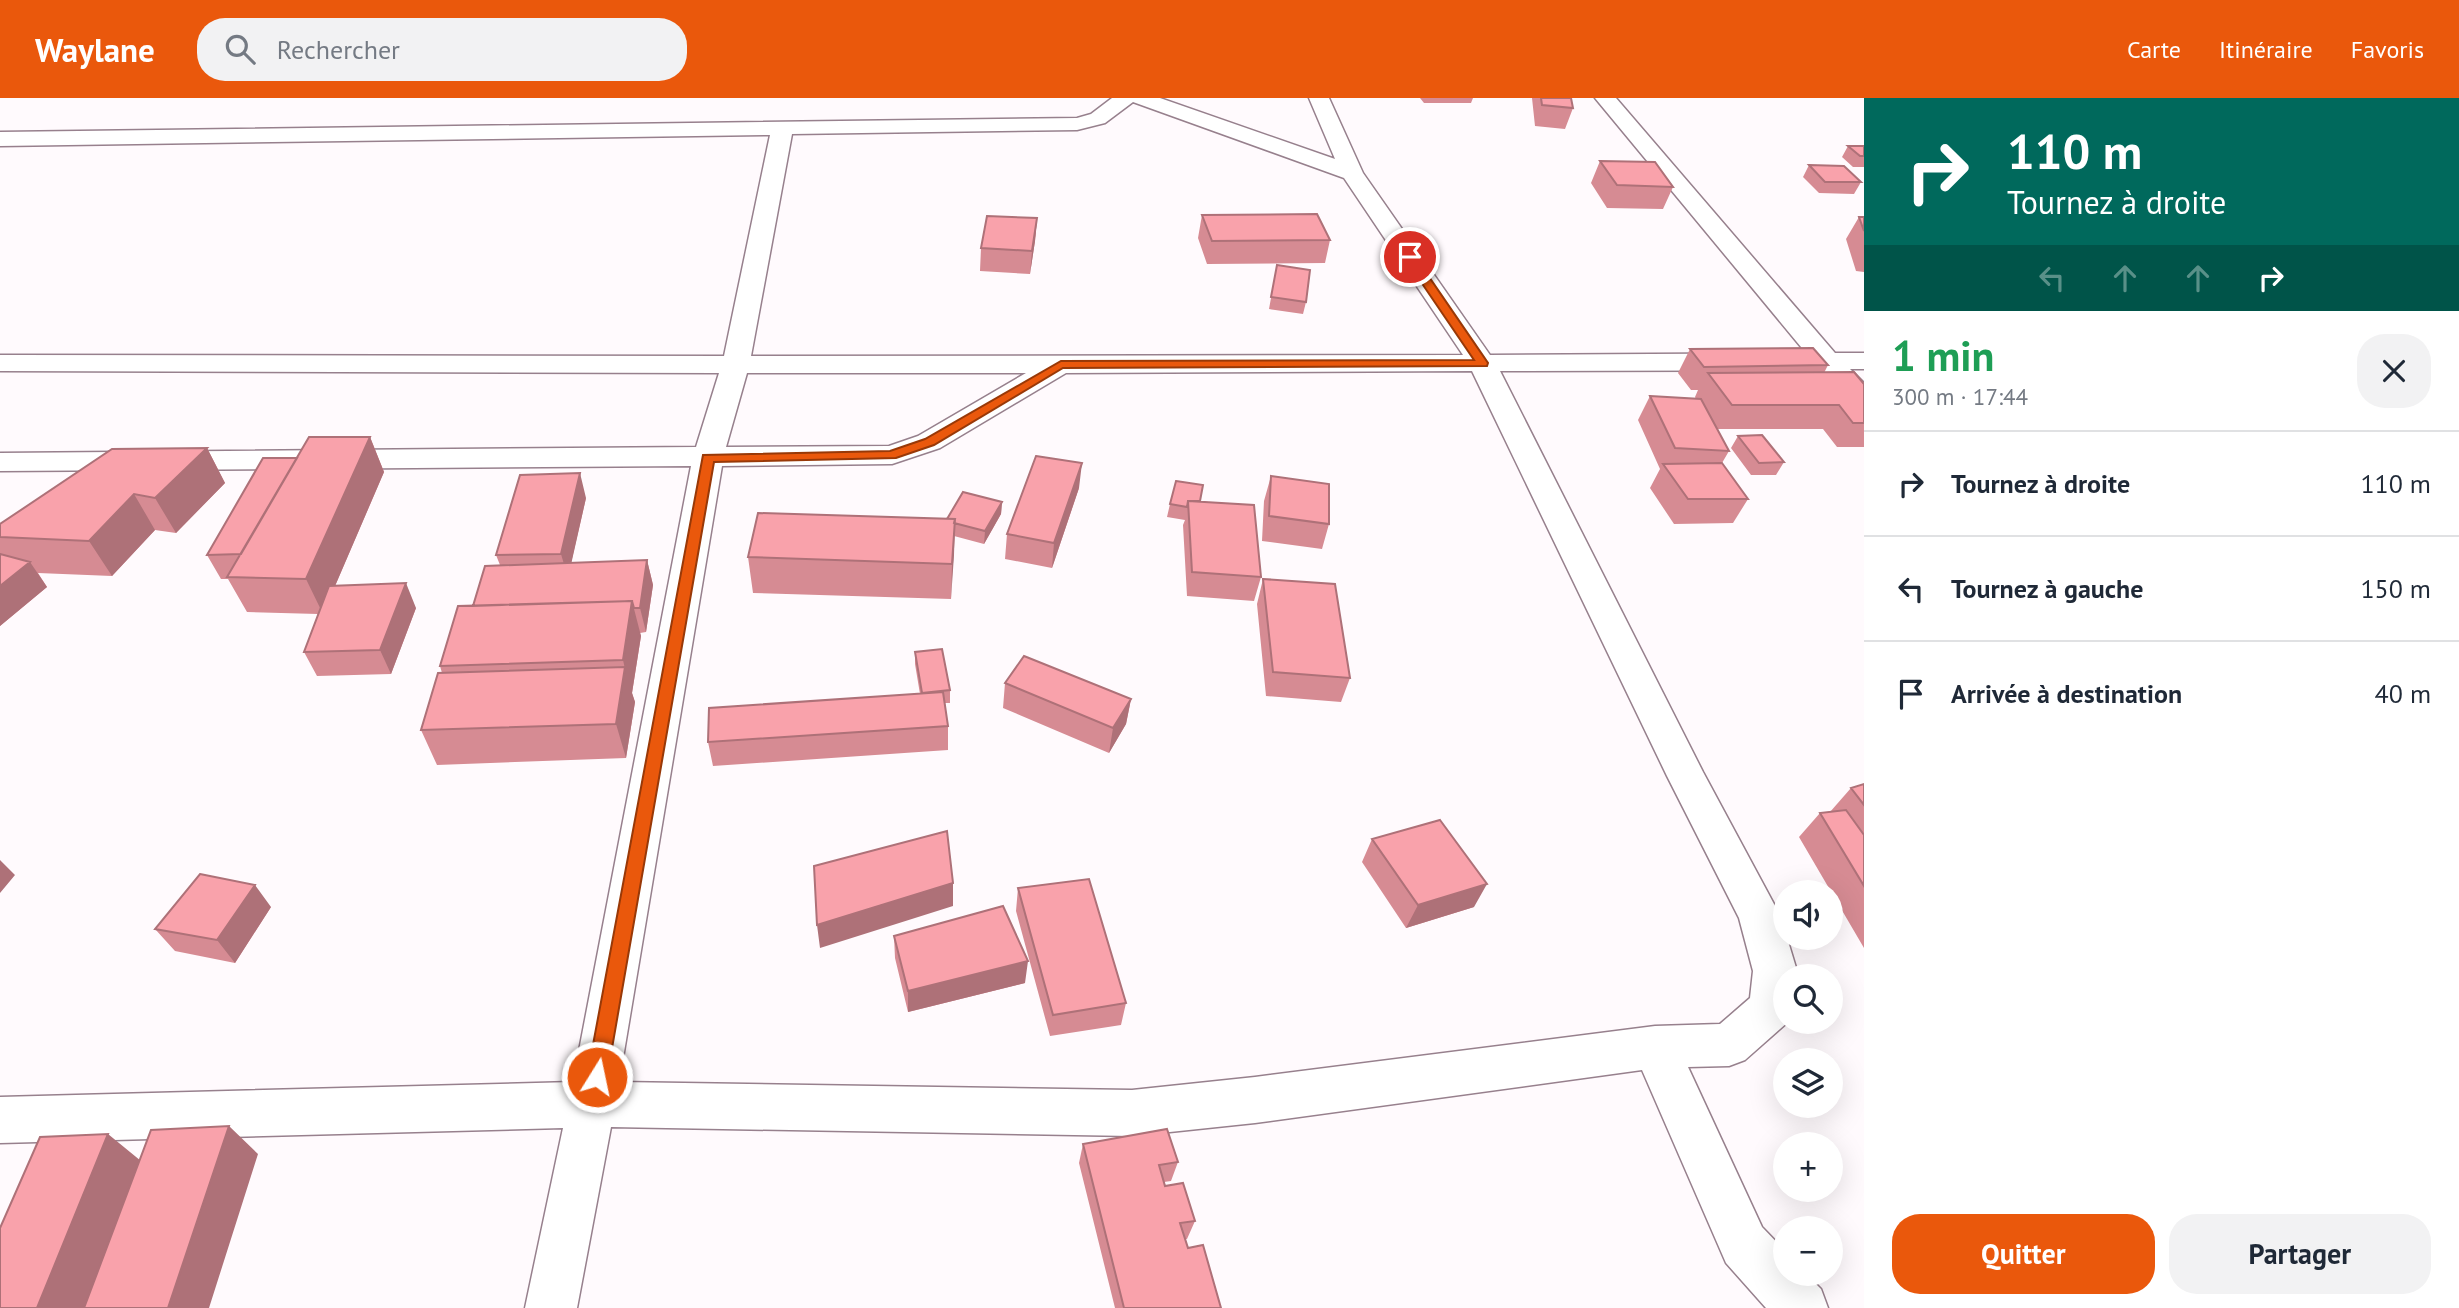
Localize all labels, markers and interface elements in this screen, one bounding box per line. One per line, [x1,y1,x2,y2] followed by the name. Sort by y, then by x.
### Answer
[197,18,687,81] search box
[35,28,155,71] text: Waylane
[221,30,259,68] icon: search
[277,33,400,66] text: Rechercher
[2127,34,2181,65] text: Carte
[2219,34,2313,65] text: Itinéraire
[2351,34,2424,65] text: Favoris
[2007,119,2142,183] text: 110 m
[1892,126,1983,217] icon: right
[2007,181,2226,223] text: Tournez à droite
[1380,227,1440,287] pin
[1391,238,1429,276] icon: arrive
[2033,259,2071,297] icon: left
[2106,259,2144,297] icon: ahead
[2179,259,2217,297] icon: ahead
[2252,259,2290,297] icon: right
[1892,328,1994,383] text: 1 min
[2357,334,2431,408] button: close
[1892,382,2028,411] text: 300 m · 17:44
[1892,465,1930,503] icon: right
[1951,467,2130,500] text: Tournez à droite
[2360,467,2431,500] text: 110 m
[1892,570,1930,608] icon: left
[1951,572,2143,605] text: Tournez à gauche
[2360,572,2431,605] text: 150 m
[1892,675,1930,713] icon: arrive
[1951,677,2182,710] text: Arrivée à destination
[2375,677,2431,710] text: 40 m
[1773,880,1843,1286] map controls
[1773,880,1843,950] button: sound
[1773,964,1843,1034] button: search
[560,1040,634,1114] position arrow
[1773,1048,1843,1118] button: layers
[1773,1132,1843,1202] button: +
[1892,1214,2155,1294] button: Quitter
[2169,1214,2431,1294] button: Partager
[1773,1216,1843,1286] button: −

